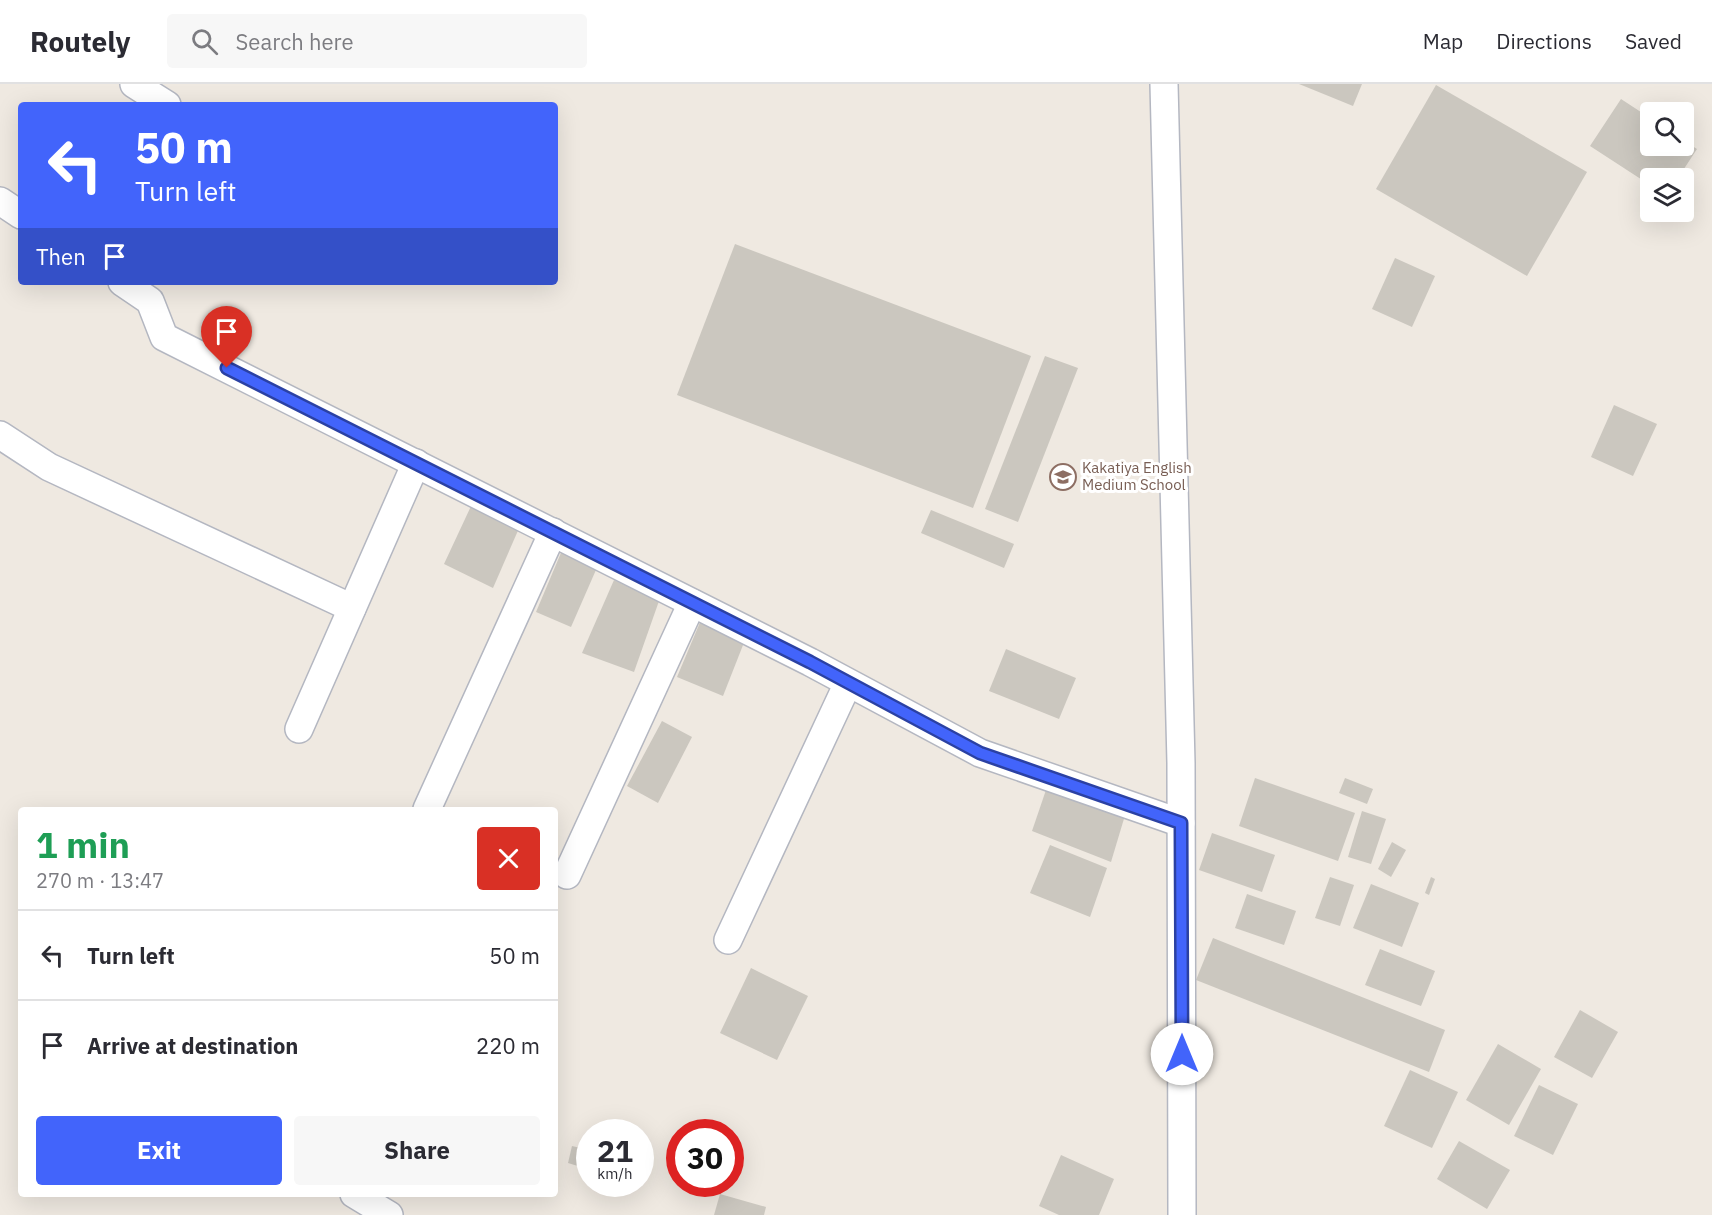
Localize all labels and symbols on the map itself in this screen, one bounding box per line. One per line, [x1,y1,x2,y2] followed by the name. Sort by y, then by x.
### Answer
[201,306,252,368] pin
[1082,458,1192,494] place label: Kakatiya English Medium School
[1048,462,1078,492] school or university icon: Kakatiya English Medium School
[1150,1022,1214,1086] position arrow
[666,1119,744,1197] speed limit sign: 30

